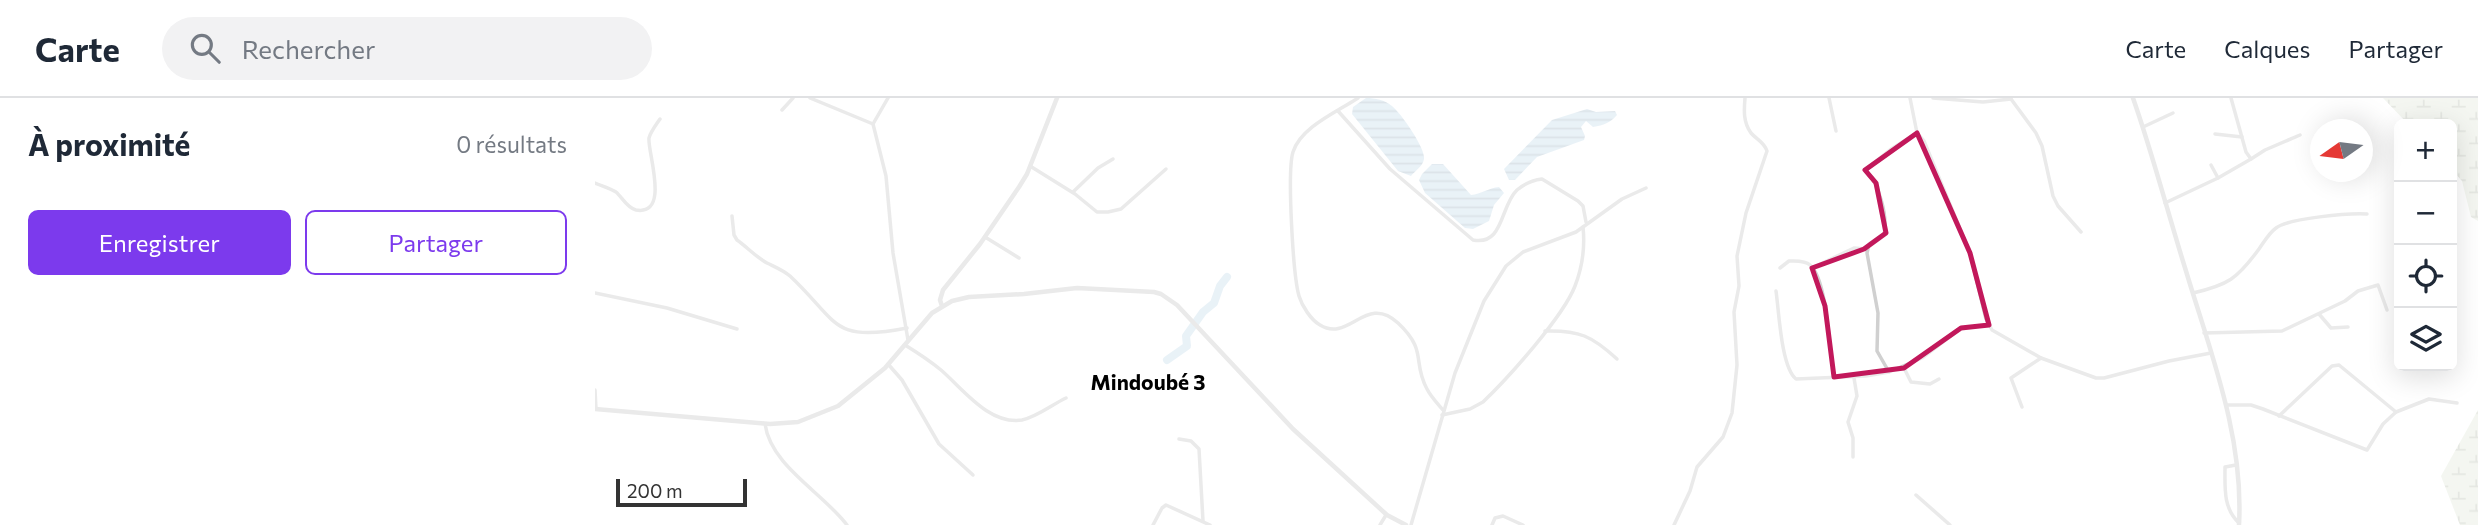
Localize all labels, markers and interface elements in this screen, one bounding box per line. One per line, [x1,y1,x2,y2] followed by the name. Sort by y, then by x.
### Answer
[162,17,652,80] search box
[35,28,120,69] text: Carte
[186,29,224,67] icon: search
[242,33,375,64] text: Rechercher
[2125,34,2186,63] text: Carte
[2224,34,2310,63] text: Calques
[2348,34,2443,63] text: Partager
[2310,119,2373,182] north arrow
[2394,119,2457,371] map controls
[2394,119,2457,182] button: +
[28,125,190,162] text: À proximité
[456,130,567,158] text: 0 résultats
[2394,182,2457,245] button: −
[28,210,291,275] button: Enregistrer
[305,210,567,275] button: Partager
[2394,245,2457,308] button: locate
[2394,308,2457,371] button: layers
[1091,369,1205,394] district label: Mindoubé 3
[616,476,747,508] scale bar
[627,479,683,502] text: 200 m

